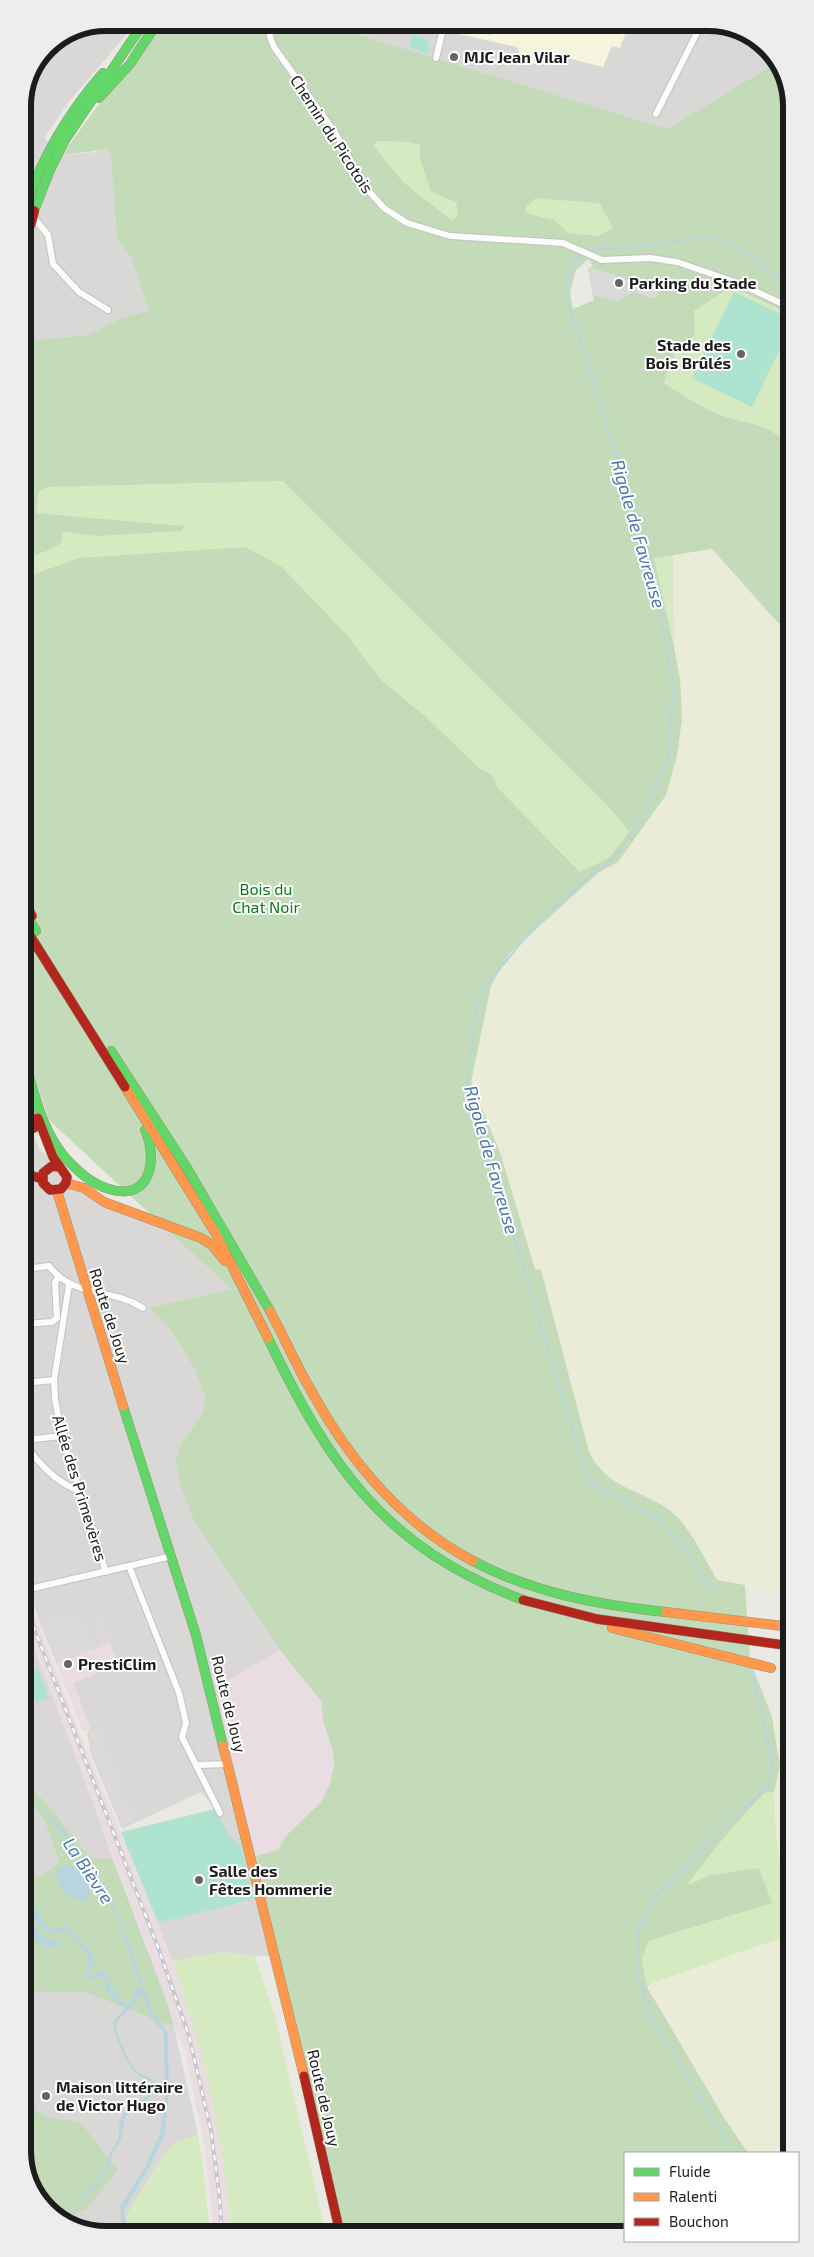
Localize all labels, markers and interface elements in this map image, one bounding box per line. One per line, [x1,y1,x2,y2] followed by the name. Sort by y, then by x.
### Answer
[464,47,570,66] place label: MJC Jean Vilar
[448,51,460,63] marker: MJC Jean Vilar
[287,71,378,196] street label: Chemin du Picotois
[629,273,757,292] place label: Parking du Stade
[613,277,625,289] marker: Parking du Stade
[646,335,731,372] place label: Stade des Bois Brûlés
[735,348,747,360] marker: Stade des Bois Brûlés
[607,457,671,611] water label: Rigole de Favreuse
[232,879,300,916] park label: Bois du Chat Noir
[460,1083,524,1237] water label: Rigole de Favreuse
[86,1266,135,1367] street label: Route de Jouy
[49,1412,112,1563] street label: Allée des Primevères
[208,1653,251,1755] street label: Route de Jouy
[78,1654,156,1673] place label: PrestiClim
[62,1658,74,1670] marker: PrestiClim
[59,1833,119,1908] water label: La Bièvre
[209,1861,332,1898] place label: Salle des Fêtes Hommerie
[193,1874,205,1886] marker: Salle des Fêtes Hommerie
[304,2047,345,2149] street label: Route de Jouy
[56,2077,183,2114] place label: Maison littéraire de Victor Hugo
[40,2090,52,2102] marker: Maison littéraire de Victor Hugo
[624,2152,799,2242] legend
[669,2162,710,2180] text: Fluide
[669,2187,717,2205] text: Ralenti
[669,2212,729,2230] text: Bouchon

